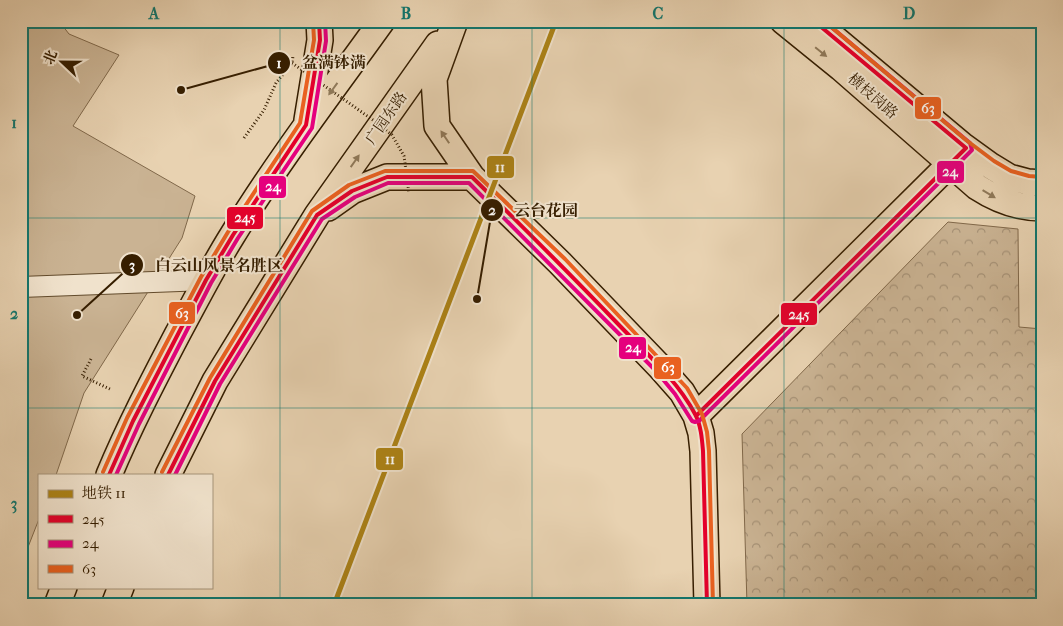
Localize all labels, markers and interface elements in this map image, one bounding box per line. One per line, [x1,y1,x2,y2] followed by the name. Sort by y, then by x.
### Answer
[148,4,160,23] text: A
[401,4,411,23] text: B
[653,4,664,23] text: C
[903,4,915,23] text: D
[38,38,88,88] north arrow
[815,46,827,57] one-way arrow
[267,47,376,78] callout: 盆满钵满
[40,48,61,67] text: 北
[302,53,366,72] text: 盆满钵满
[276,54,282,72] text: 1
[844,70,902,122] street label: 横枝岗路
[328,82,338,96] one-way arrow
[361,88,411,148] street label: 广园东路
[914,96,942,120] line badge: 63
[921,100,935,117] text: 63
[11,113,17,132] text: 1
[440,130,450,144] one-way arrow
[350,154,360,168] one-way arrow
[486,155,515,179] line badge: 11
[495,159,505,176] text: 11
[936,160,965,184] line badge: 24
[942,163,958,180] text: 24
[258,175,287,199] line badge: 24
[265,178,281,195] text: 24
[982,190,995,199] one-way arrow
[479,195,588,226] callout: 云台花园
[488,201,496,219] text: 2
[514,201,578,220] text: 云台花园
[226,206,264,230] line badge: 245
[234,209,256,226] text: 245
[120,249,293,280] callout: 白云山风景名胜区
[129,256,135,274] text: 3
[155,256,283,275] text: 白云山风景名胜区
[168,301,196,325] line badge: 63
[780,302,818,326] line badge: 245
[10,304,18,323] text: 2
[175,305,189,322] text: 63
[788,306,810,323] text: 245
[618,336,647,360] line badge: 24
[625,339,641,356] text: 24
[653,356,682,380] line badge: 63
[661,359,675,376] text: 63
[375,447,404,471] line badge: 11
[385,451,395,468] text: 11
[38,474,212,588] legend
[82,484,126,502] text: 地铁 11
[11,494,17,514] text: 3
[82,510,105,528] text: 245
[82,534,100,552] text: 24
[82,560,96,578] text: 63

